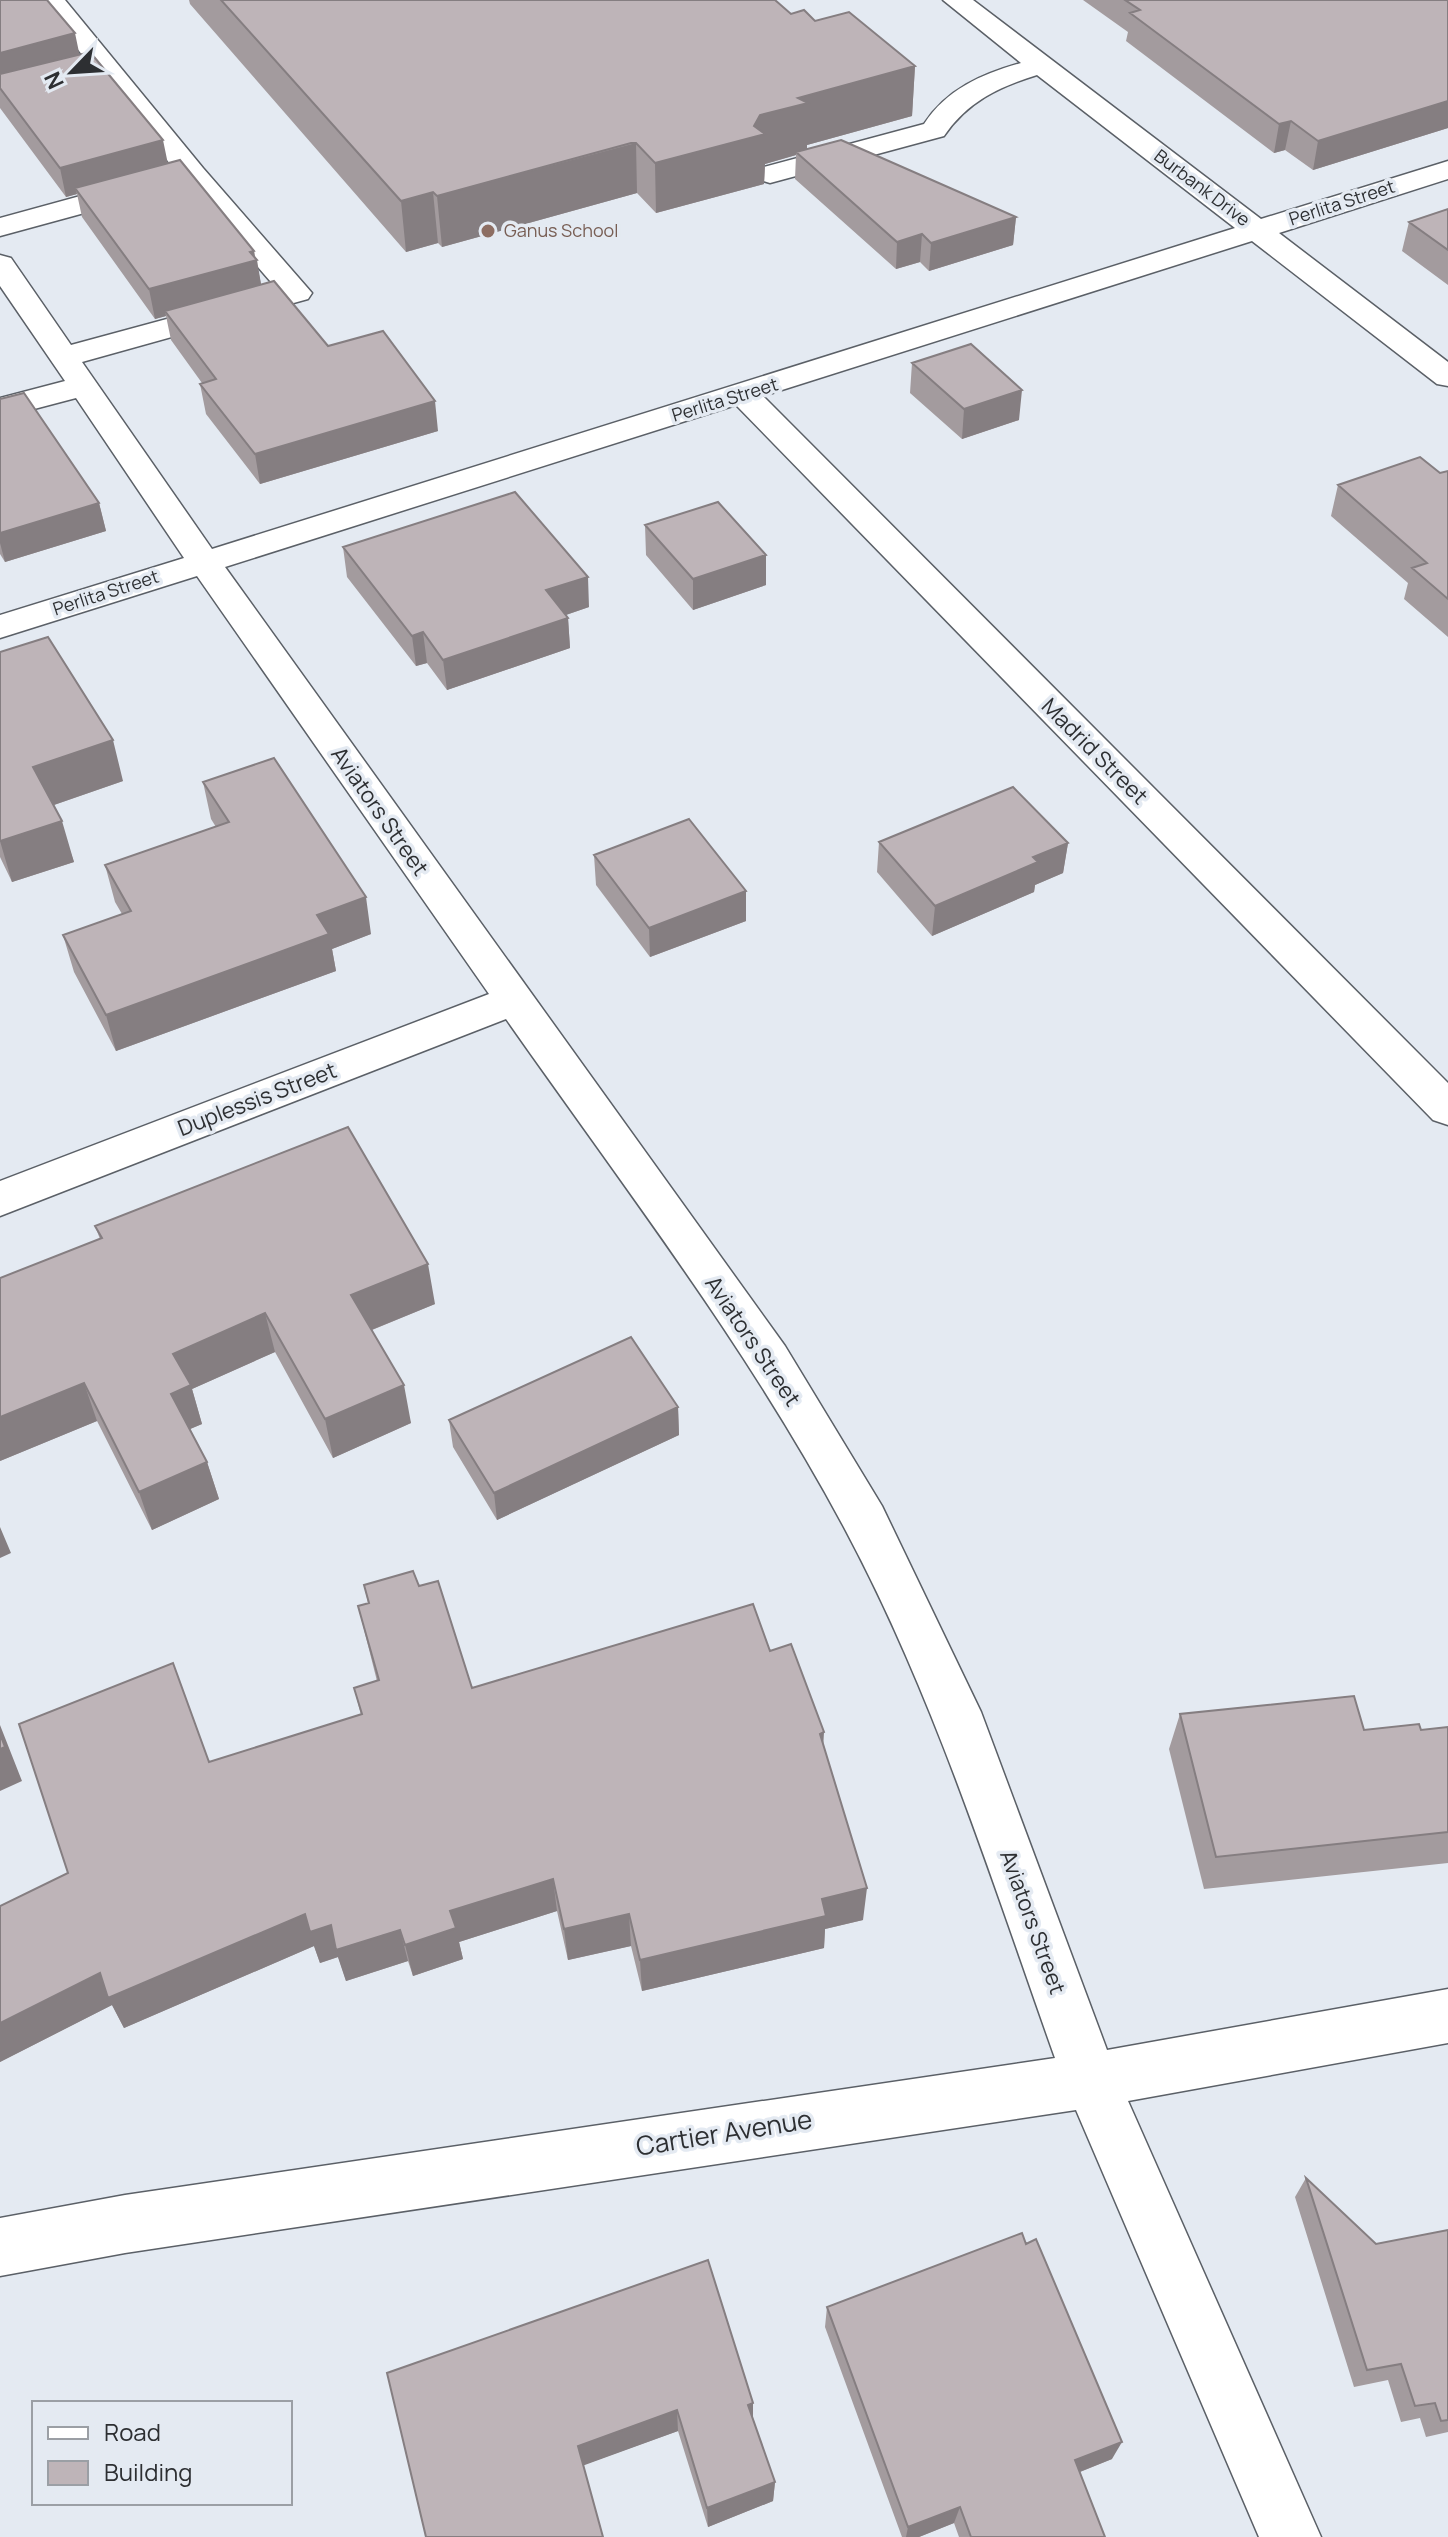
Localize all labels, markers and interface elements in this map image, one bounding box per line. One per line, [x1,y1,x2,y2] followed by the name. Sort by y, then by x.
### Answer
[32,32,112,112] north arrow
[37,67,71,94] text: N
[1150,143,1255,231] street label: Burbank Drive
[1286,174,1398,230] street label: Perlita Street
[504,218,618,242] place label: Ganus School
[479,222,497,240] marker: Ganus School
[669,372,781,427] street label: Perlita Street
[50,564,162,620] street label: Perlita Street
[1035,691,1155,811] street label: Madrid Street
[324,741,436,882] street label: Aviators Street
[173,1055,341,1143] street label: Duplessis Street
[698,1270,808,1412] street label: Aviators Street
[993,1846,1073,1998] street label: Aviators Street
[633,2100,814,2164] street label: Cartier Avenue
[32,2401,292,2505] legend
[104,2415,161,2448] text: Road
[104,2455,192,2488] text: Building

